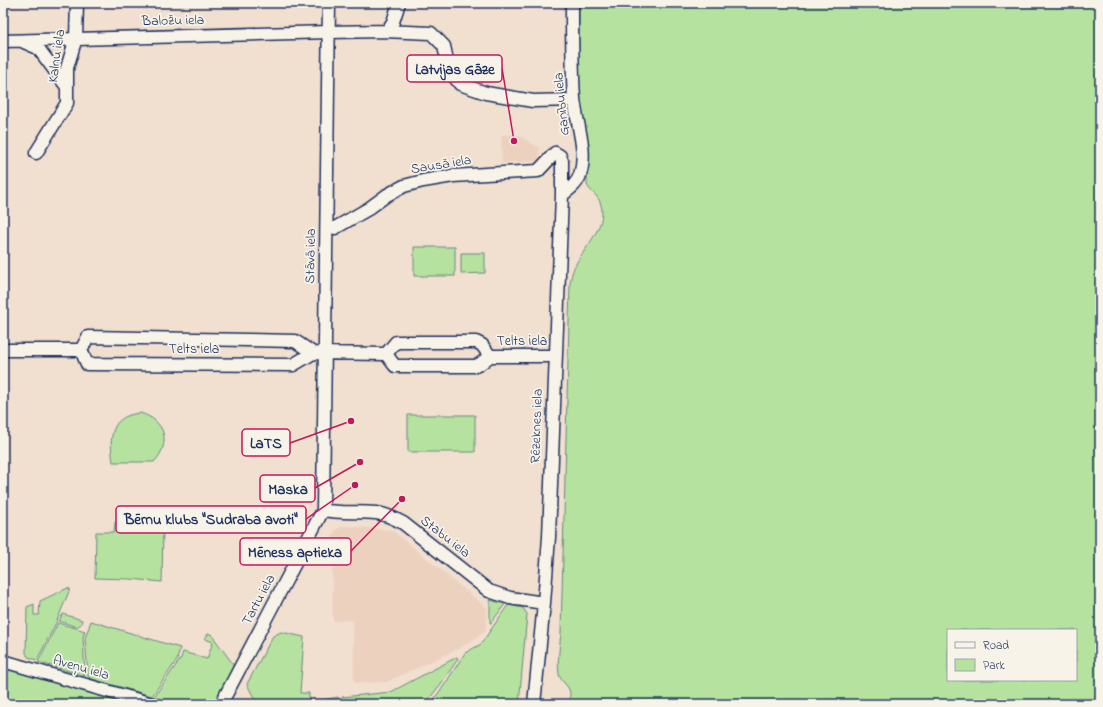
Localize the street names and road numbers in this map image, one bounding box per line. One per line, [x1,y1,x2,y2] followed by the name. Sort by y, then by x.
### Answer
[140,10,205,32] street label: Baložu iela
[43,28,71,84] street label: Kalnu iela
[548,71,576,137] street label: Ganību iela
[409,150,473,180] street label: Sausā iela
[300,228,322,284] street label: Stāvā iela
[497,331,547,352] street label: Telts iela
[169,339,219,360] street label: Telts iela
[525,388,549,464] street label: Rēzeknes iela
[415,511,475,563] street label: Stabu iela
[237,571,281,629] street label: Tartu iela
[50,650,112,686] street label: Aveņu iela

